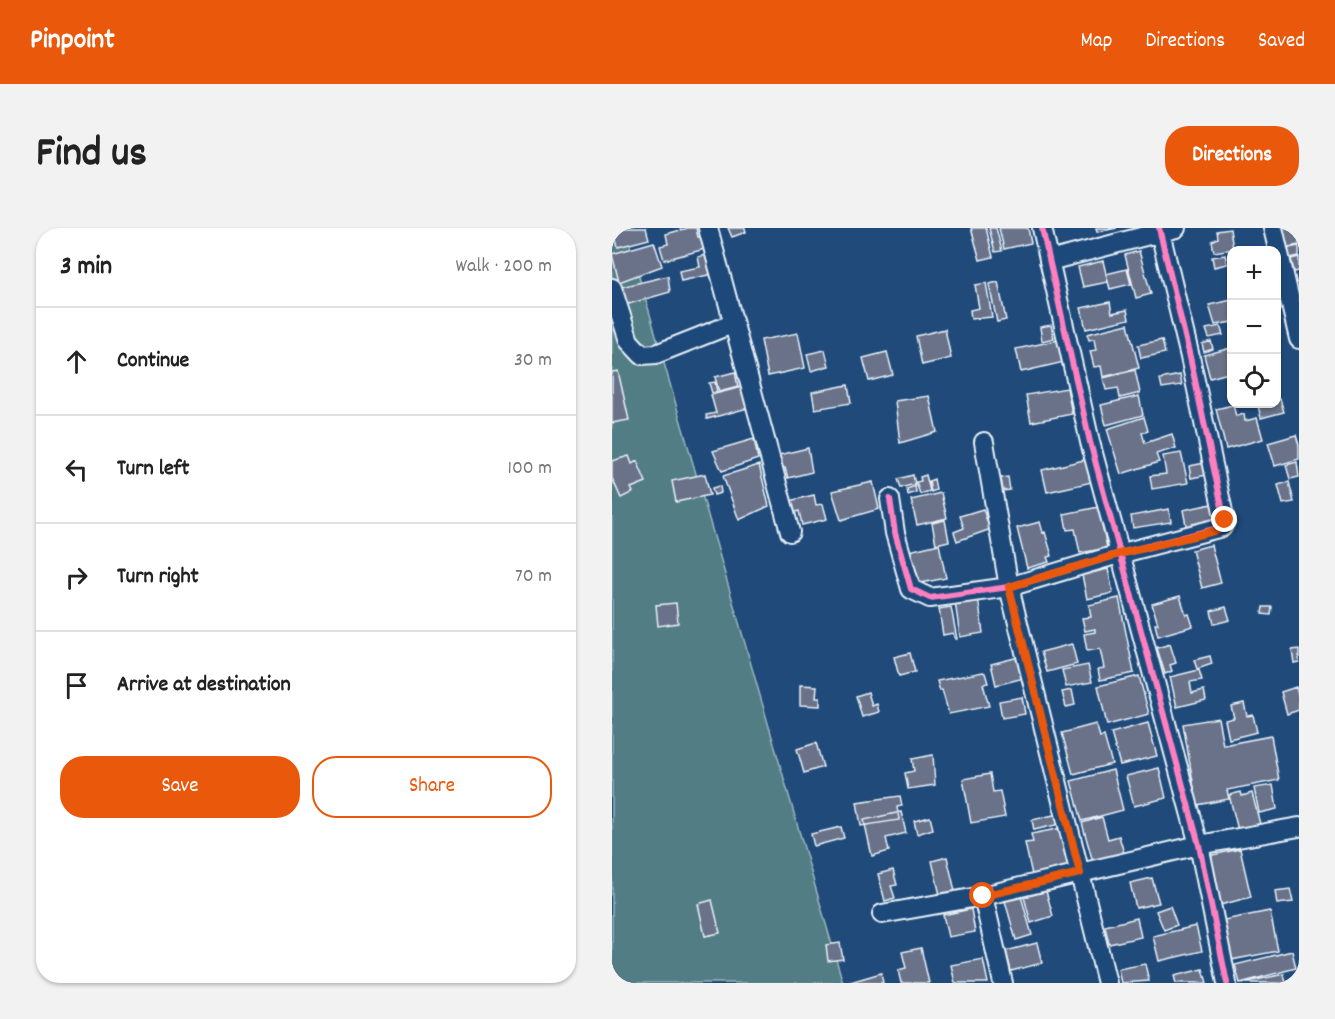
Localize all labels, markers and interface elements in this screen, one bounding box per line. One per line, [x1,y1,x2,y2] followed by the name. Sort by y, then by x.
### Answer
[30,22,115,62] text: Pinpoint
[1081,27,1112,57] text: Map
[1145,27,1225,57] text: Directions
[1258,27,1305,57] text: Saved
[36,126,147,186] text: Find us
[1165,126,1299,186] button: Directions
[1227,246,1281,408] map controls
[1227,246,1281,300] button: +
[60,249,112,286] text: 3 min
[456,253,552,281] text: Walk · 200 m
[1227,300,1281,354] button: −
[60,345,93,378] icon: ahead
[117,346,189,377] text: Continue
[514,347,552,375] text: 30 m
[1227,354,1281,408] button: locate
[60,453,93,486] icon: left
[117,454,189,485] text: Turn left
[508,455,552,483] text: 100 m
[1211,506,1237,532] route end
[60,561,93,594] icon: right
[117,562,199,593] text: Turn right
[515,563,552,591] text: 70 m
[60,669,93,702] icon: arrive
[117,670,291,701] text: Arrive at destination
[60,756,300,818] button: Save
[312,756,552,818] button: Share
[969,882,995,908] route start

